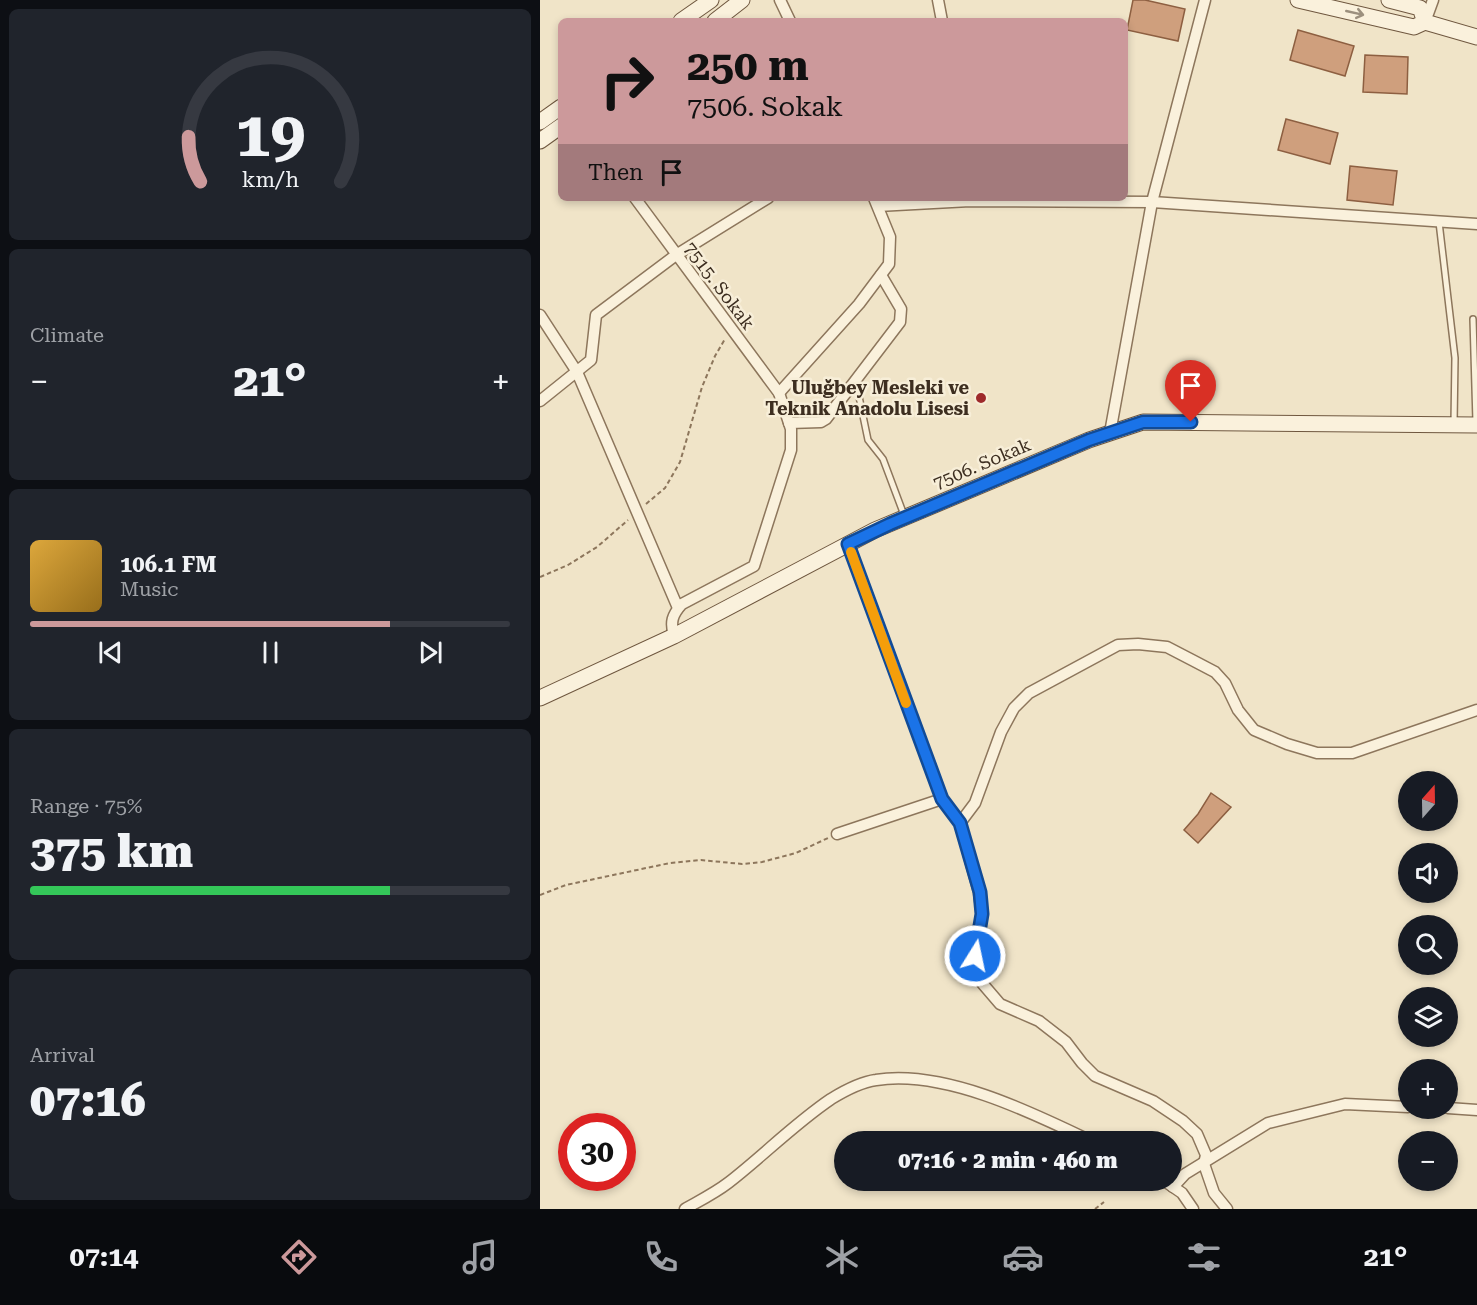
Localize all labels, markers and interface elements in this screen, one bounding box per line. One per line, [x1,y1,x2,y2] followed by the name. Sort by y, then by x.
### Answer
[1345,8,1364,20] one-way arrow
[687,41,809,90] text: 250 m
[588,42,666,120] icon: right
[687,91,843,123] text: 7506. Sokak
[235,98,305,171] text: 19
[655,156,688,189] icon: arrive
[588,160,643,185] text: Then
[241,167,299,192] text: km/h
[680,238,759,334] street label: 7515. Sokak
[30,323,104,347] text: Climate
[234,354,307,407] text: 21°
[1165,360,1216,422] pin
[30,362,48,401] text: −
[492,362,510,401] text: +
[1174,369,1207,402] icon: arrive
[765,377,969,419] place label: Uluğbey Mesleki ve Teknik Anadolu Lisesi
[974,391,988,405] marker: Uluğbey Mesleki ve Teknik Anadolu Lisesi
[930,434,1034,494] street label: 7506. Sokak
[120,552,217,577] text: 106.1 FM
[120,577,179,601] text: Music
[94,636,127,669] icon: previous
[254,636,287,669] icon: pause
[414,636,447,669] icon: next
[1398,771,1458,831] north arrow
[1398,771,1458,1191] map controls
[30,794,142,818] text: Range · 75%
[30,825,193,878] text: 375 km
[1398,843,1458,903] button: sound
[1398,915,1458,975] button: search
[943,924,1007,988] position arrow
[1398,987,1458,1047] button: layers
[30,1043,95,1067] text: Arrival
[1398,1059,1458,1119] button: +
[30,1074,146,1127] text: 07:16
[558,1113,636,1191] speed limit sign: 30
[1398,1131,1458,1191] button: −
[898,1148,1118,1173] text: 07:16 · 2 min · 460 m
[278,1236,320,1278] icon: directions
[459,1236,501,1278] icon: music
[640,1236,682,1278] icon: phone
[821,1236,863,1278] icon: climate
[1002,1236,1044,1278] icon: car
[1183,1236,1225,1278] icon: filters
[70,1241,138,1273] text: 07:14
[1364,1241,1407,1273] text: 21°

